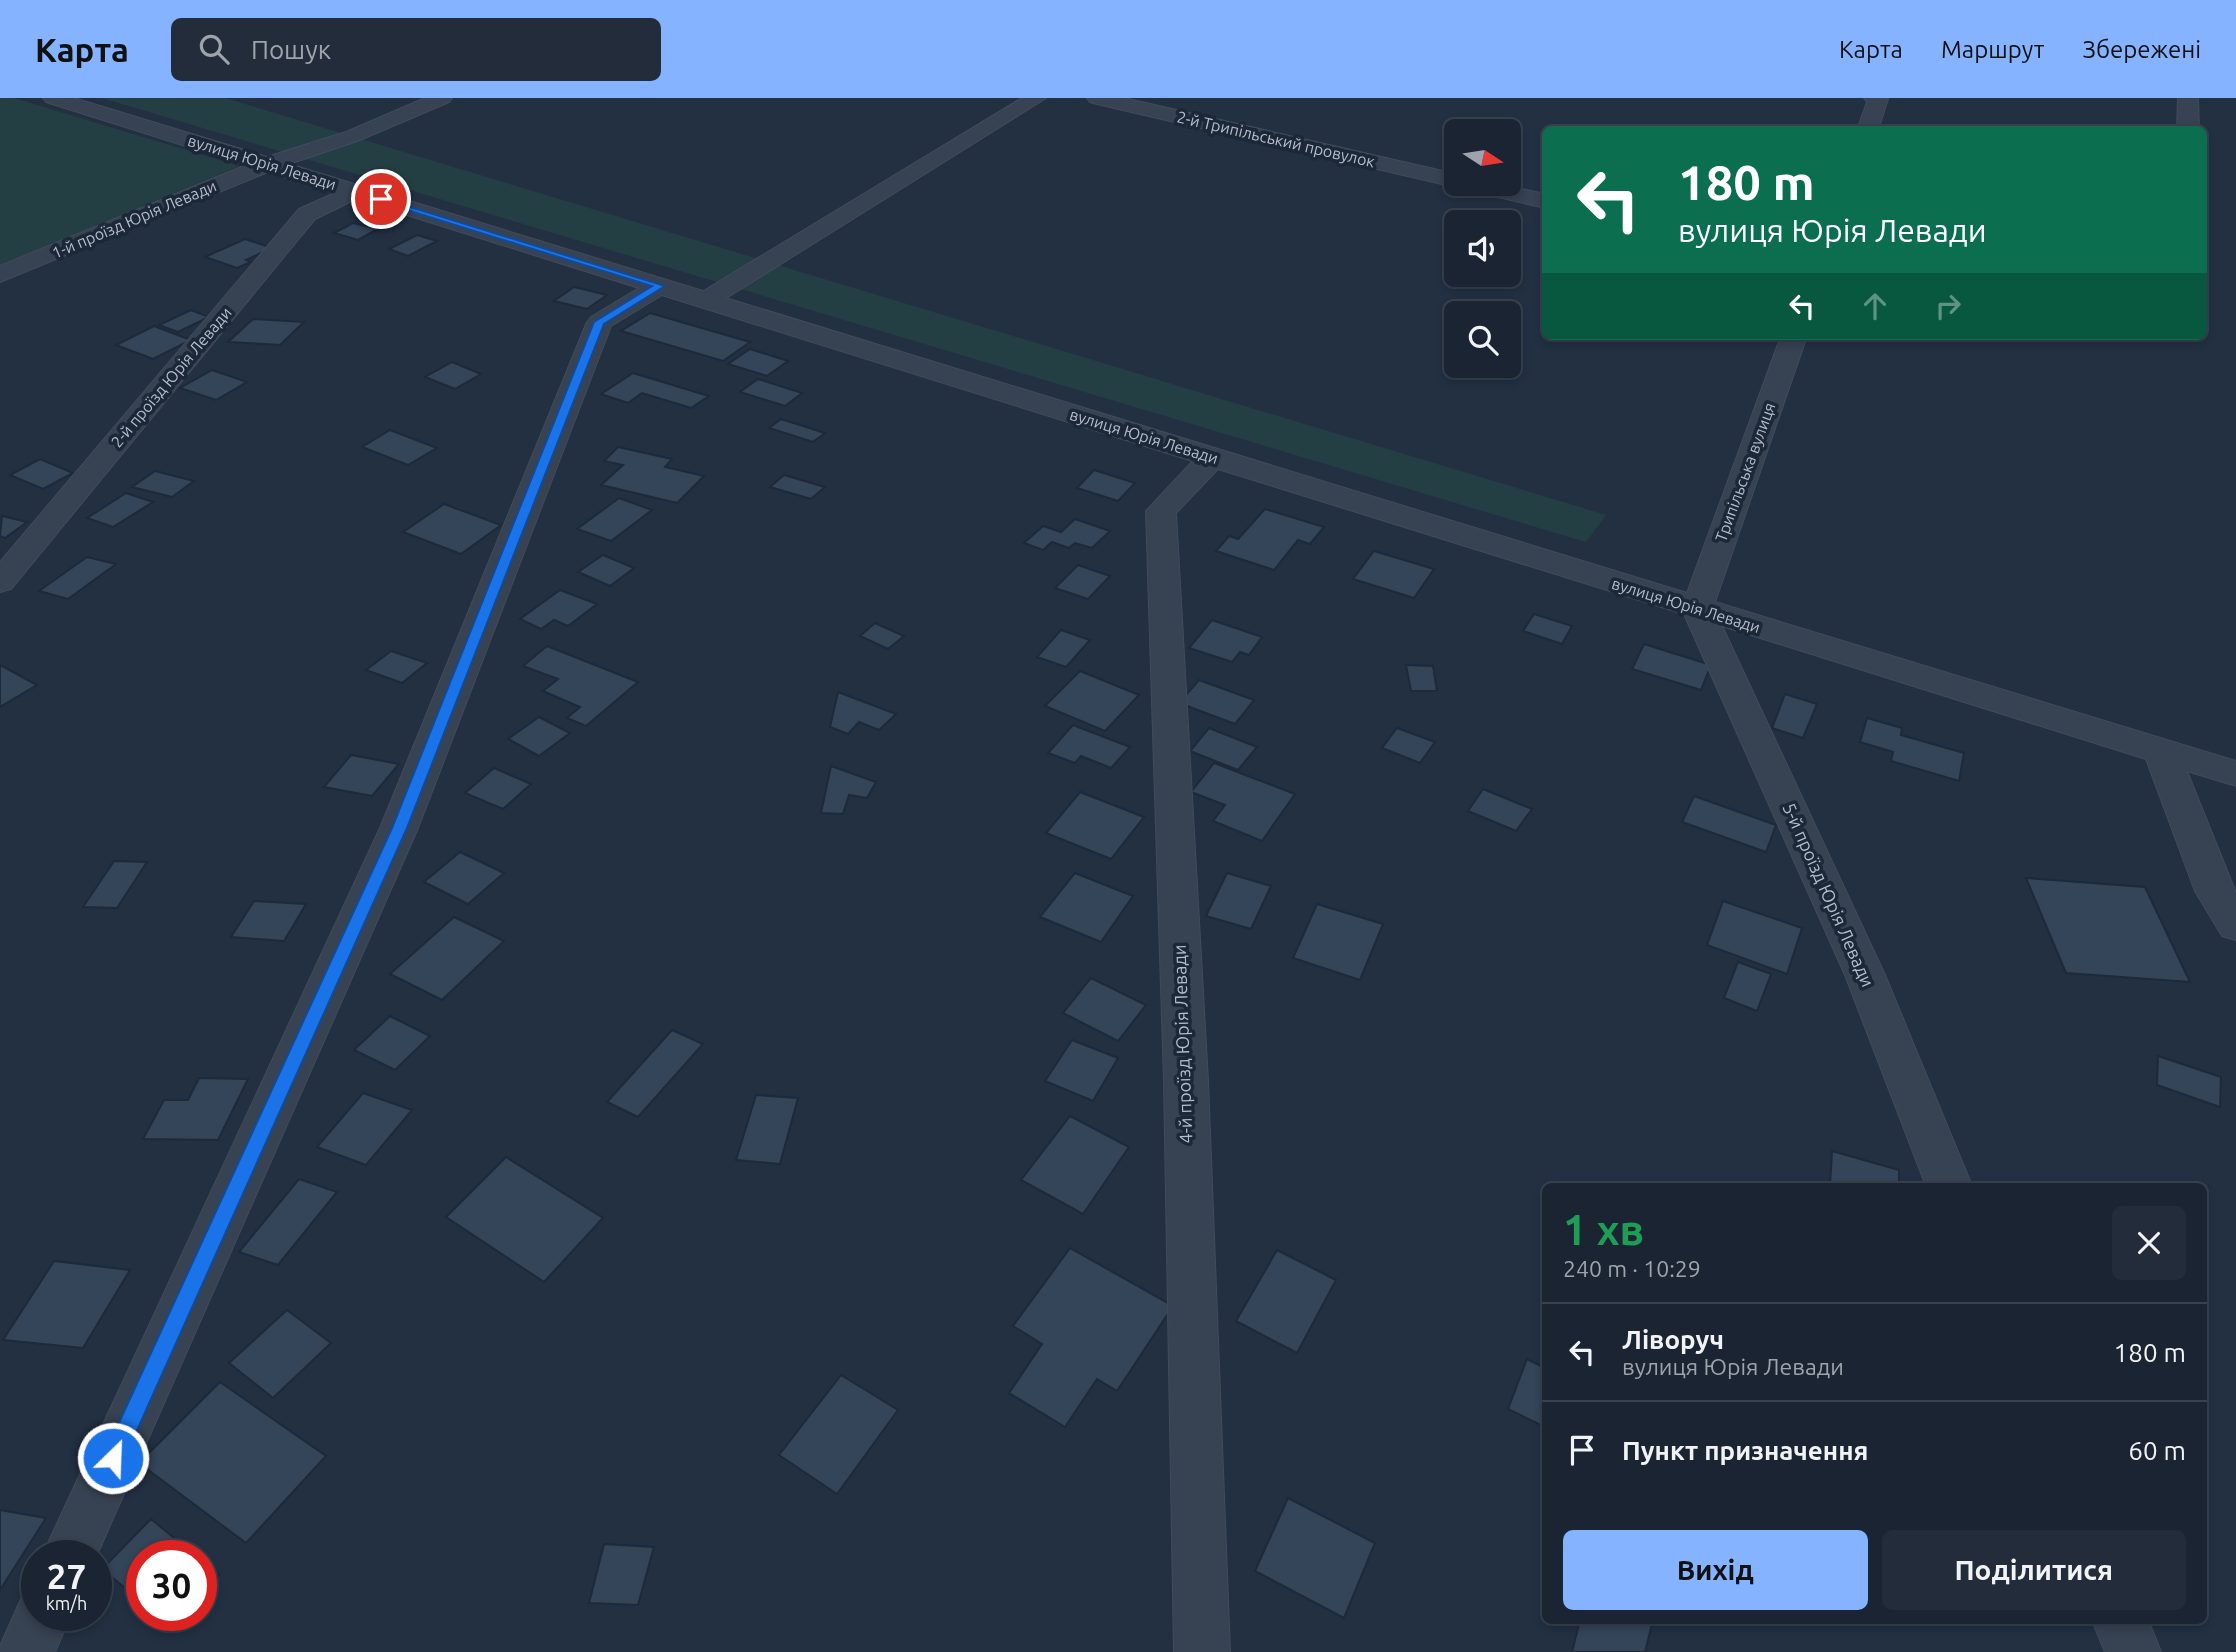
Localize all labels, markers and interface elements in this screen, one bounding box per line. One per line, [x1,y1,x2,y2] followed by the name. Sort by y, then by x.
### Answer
[171,18,661,81] search box
[195,30,233,68] icon: search
[35,31,129,68] text: Карта
[251,35,331,64] text: Пошук
[1839,36,1903,63] text: Карта
[1941,36,2044,63] text: Маршрут
[2082,36,2201,63] text: Збережені
[1175,107,1377,171] street label: 2-й Трипільський провулок
[1444,119,1521,196] north arrow
[1444,119,1521,378] map controls
[186,131,338,193] street label: вулиця Юрія Левади
[1563,154,1654,245] icon: left
[1678,154,1815,209] text: 180 m
[351,169,411,229] pin
[49,176,219,262] street label: 1-й проїзд Юрія Левади
[362,180,400,218] icon: arrive
[1444,210,1521,287] button: sound
[1678,212,1987,248] text: вулиця Юрія Левади
[1783,287,1821,325] icon: left
[1856,287,1894,325] icon: ahead
[1929,287,1967,325] icon: right
[1444,301,1521,378] button: search
[107,303,235,451] street label: 2-й проїзд Юрія Левади
[1711,400,1779,544] street label: Трипільська вулиця
[1068,405,1220,467] street label: вулиця Юрія Левади
[1610,574,1762,636] street label: вулиця Юрія Левади
[1779,800,1879,990] street label: 5-й проїзд Юрія Левади
[1169,944,1195,1144] street label: 4-й проїзд Юрія Левади
[1563,1206,1644,1253] text: 1 хв
[2112,1206,2186,1280] button: close
[1563,1256,1701,1281] text: 240 m · 10:29
[1622,1325,1724,1354] text: Ліворуч
[1563,1333,1601,1371] icon: left
[2114,1338,2186,1367] text: 180 m
[1622,1354,1844,1379] text: вулиця Юрія Левади
[76,1421,150,1495] position arrow
[1563,1431,1601,1469] icon: arrive
[1622,1436,1868,1465] text: Пункт призначення
[2128,1436,2186,1465] text: 60 m
[1563,1530,1868,1610] button: Вихід
[1882,1530,2186,1610] button: Поділитися
[126,1540,217,1631] speed limit sign: 30
[47,1556,86,1596] text: 27
[46,1593,87,1613] text: km/h

